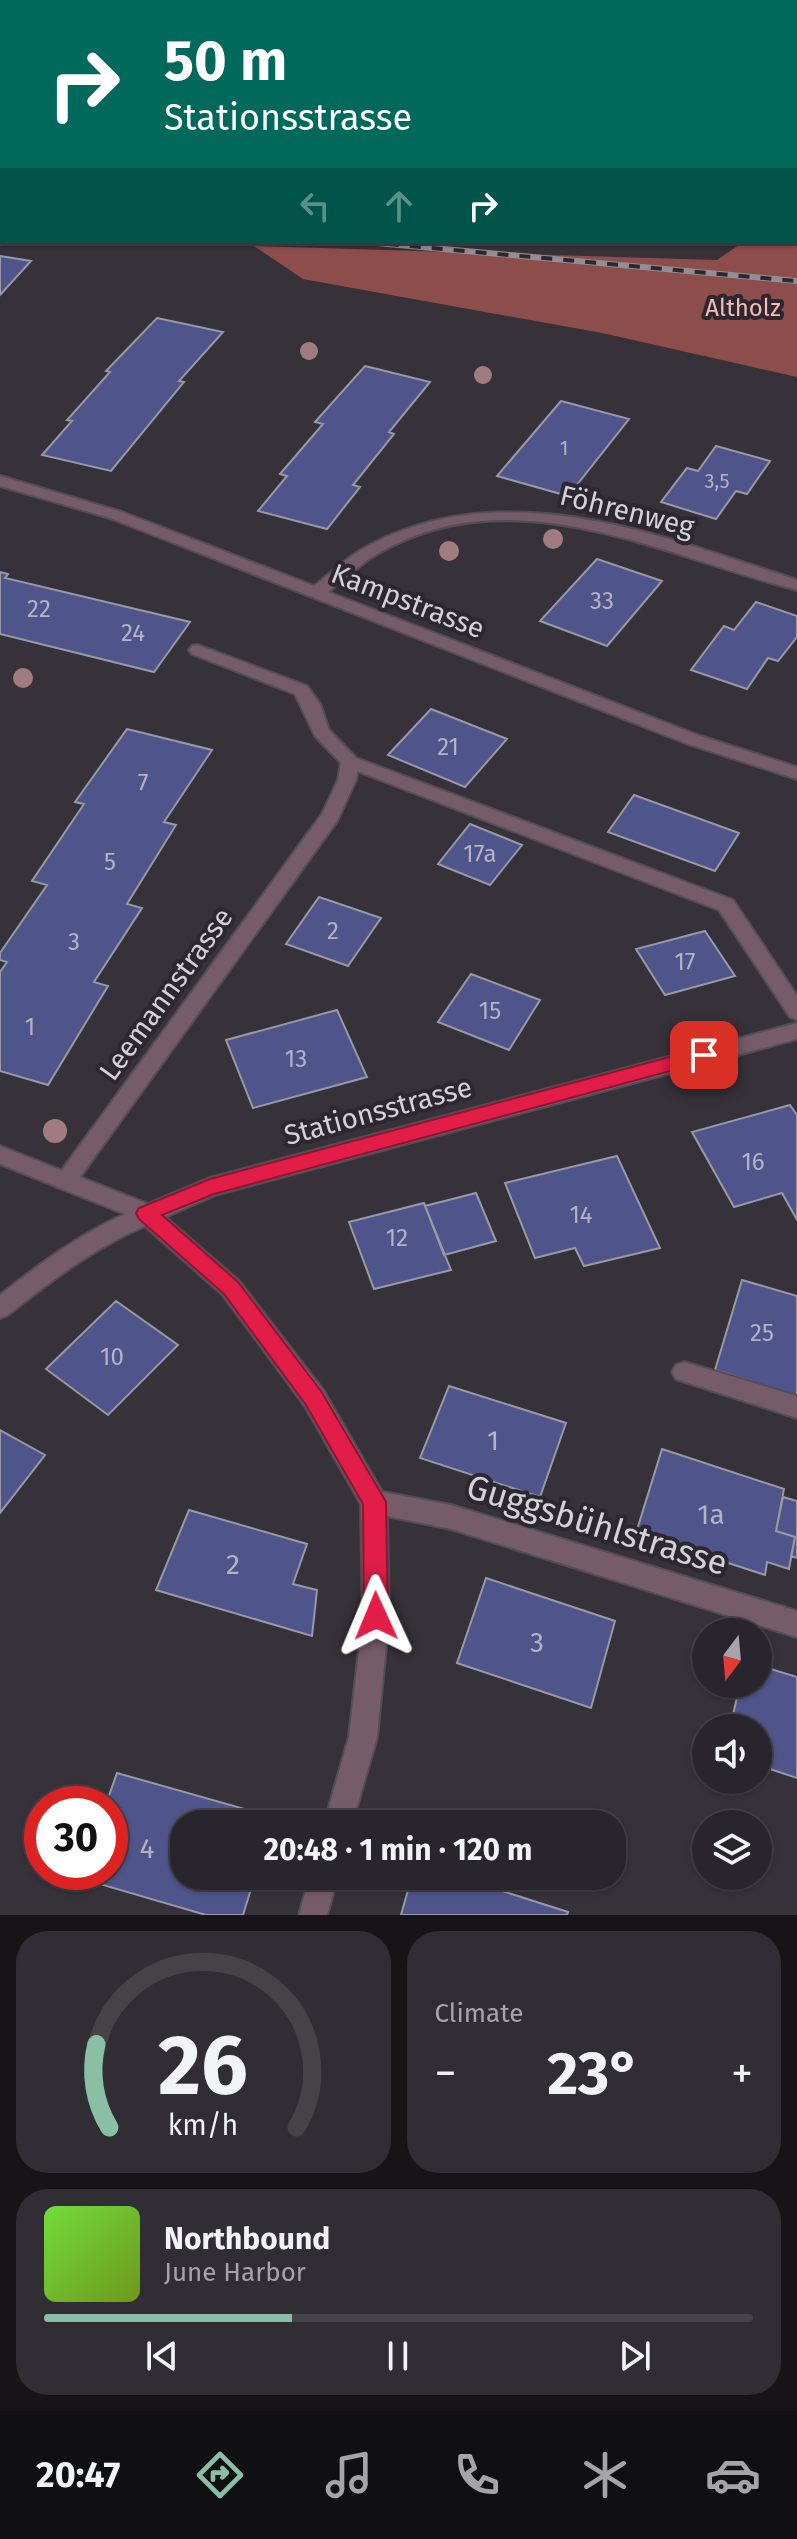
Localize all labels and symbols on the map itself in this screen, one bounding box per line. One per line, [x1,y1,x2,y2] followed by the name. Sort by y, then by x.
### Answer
[705,294,781,322] park label: Altholz
[560,436,568,460] house number: 1
[705,469,730,493] house number: 3,5
[557,478,698,544] street label: Föhrenweg
[327,557,489,645] street label: Kampstrasse
[590,587,614,615] house number: 33
[27,595,51,623] house number: 22
[121,619,145,647] house number: 24
[437,733,459,761] house number: 21
[138,769,148,797] house number: 7
[463,840,497,868] house number: 17a
[104,848,116,876] house number: 5
[92,901,240,1087] street label: Leemannstrasse
[327,917,339,945] house number: 2
[68,928,80,956] house number: 3
[674,948,696,976] house number: 17
[479,997,501,1025] house number: 15
[25,1013,35,1041] house number: 1
[670,1021,738,1089] pin
[285,1045,307,1073] house number: 13
[280,1070,476,1152] street label: Stationsstrasse
[741,1148,765,1176] house number: 16
[569,1201,593,1229] house number: 14
[386,1224,408,1252] house number: 12
[750,1319,774,1347] house number: 25
[100,1343,124,1371] house number: 10
[487,1424,499,1457] house number: 1
[462,1466,732,1584] street label: Guggsbühlstrasse
[697,1498,725,1531] house number: 1a
[226,1548,240,1581] house number: 2
[334,1574,418,1658] position arrow
[692,1618,772,1698] north arrow
[530,1626,544,1659] house number: 3
[24,1786,128,1890] speed limit sign: 30
[140,1832,155,1865] house number: 4

